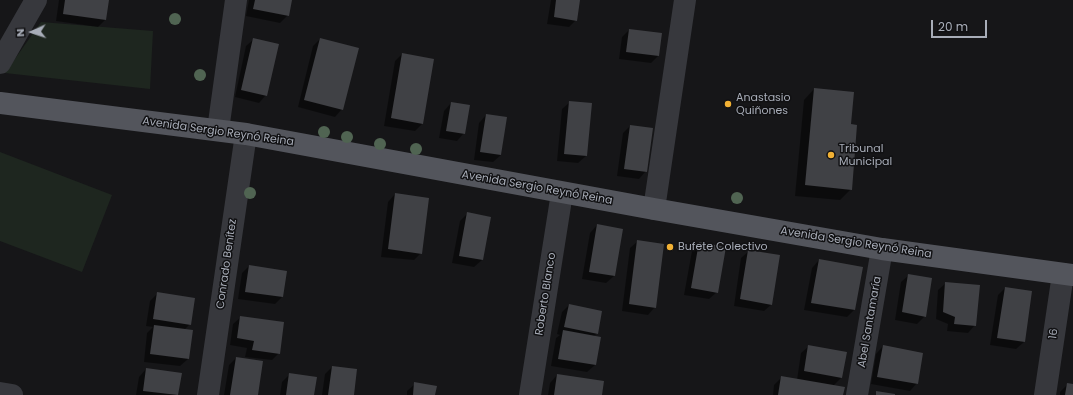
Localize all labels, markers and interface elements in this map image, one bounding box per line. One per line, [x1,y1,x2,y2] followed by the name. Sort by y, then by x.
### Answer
[12,12,52,52] north arrow
[933,12,989,38] scale bar
[938,18,968,35] text: 20 m
[12,28,28,37] text: N
[736,91,791,117] place label: Anastasio Quiñones
[723,99,733,109] marker: Anastasio Quiñones
[141,115,295,149] street label: Avenida Sergio Reynó Reina
[839,142,892,168] place label: Tribunal Municipal
[826,150,836,160] marker: Tribunal Municipal
[461,168,613,208] street label: Avenida Sergio Reynó Reina
[214,218,240,310] street label: Conrado Benítez
[779,225,933,261] street label: Avenida Sergio Reynó Reina
[678,240,768,254] place label: Bufete Colectivo
[665,242,675,252] marker: Bufete Colectivo
[533,252,559,336] street label: Roberto Blanco
[855,275,885,369] street label: Abel Santamaría
[1047,328,1061,340] street label: 16

